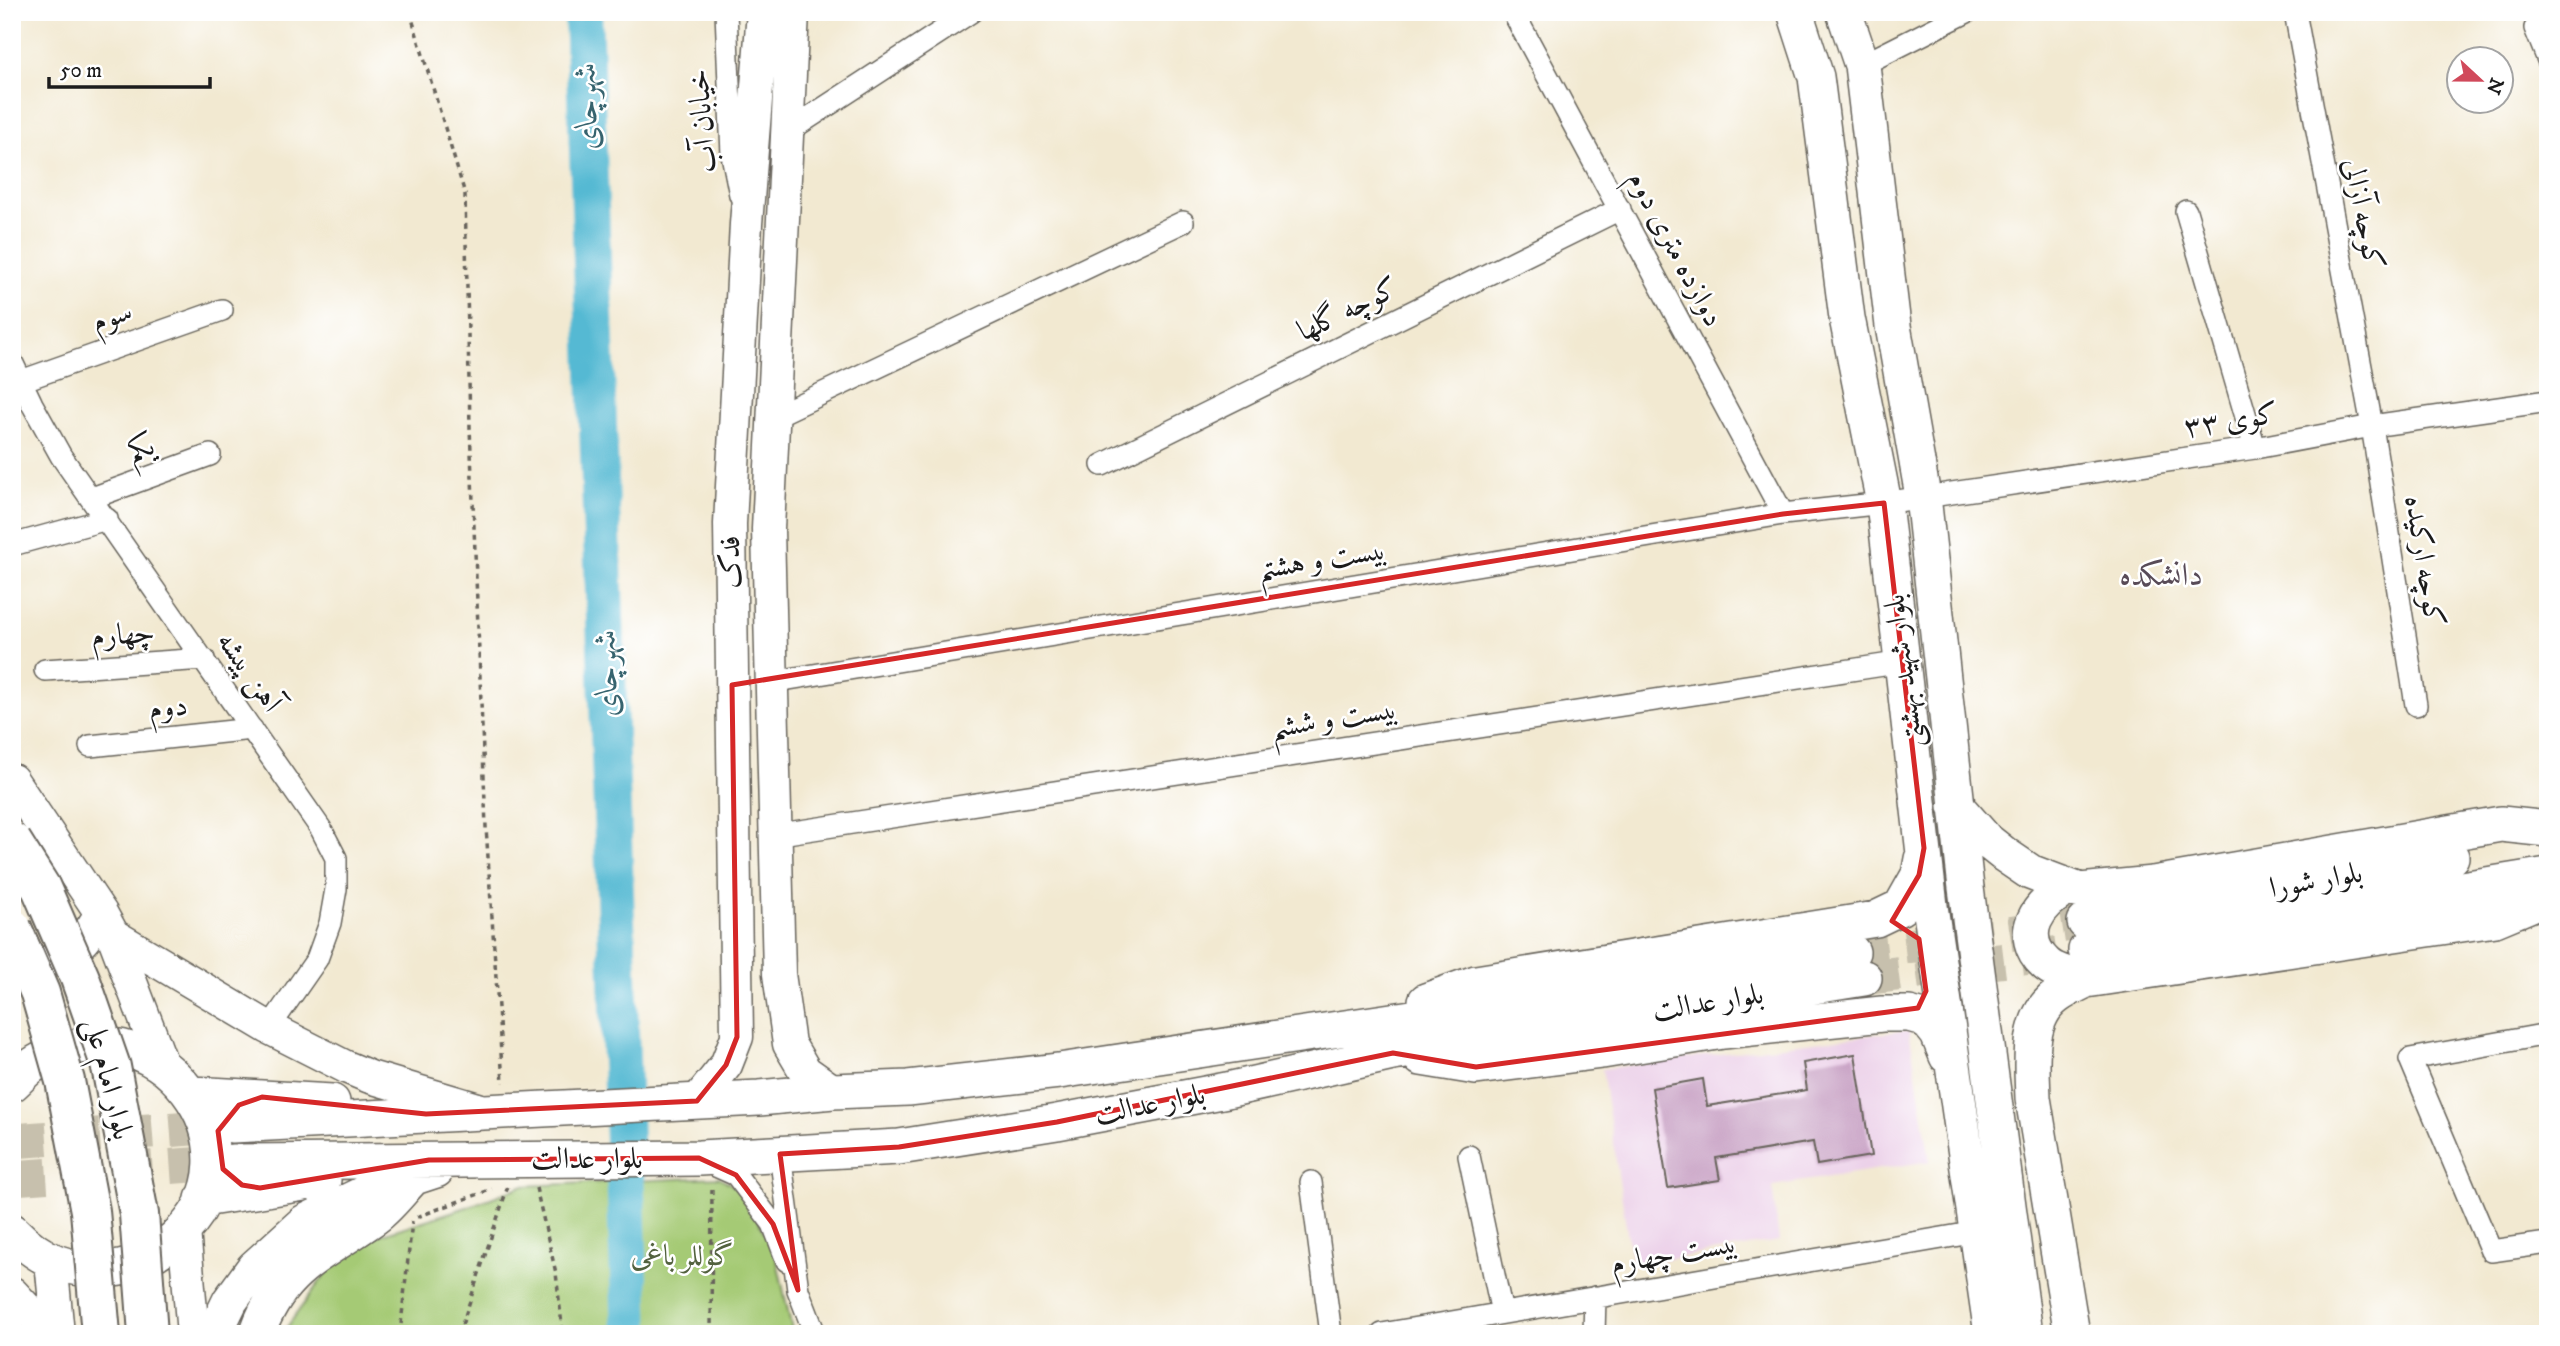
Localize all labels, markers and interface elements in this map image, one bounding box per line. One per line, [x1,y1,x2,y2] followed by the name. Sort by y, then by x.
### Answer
[49,46,210,90] scale bar
[2444,46,2514,116] north arrow
[60,58,102,84] text: 50 m
[565,61,609,151] water label: شهرچای
[679,67,726,175] street label: خیابان آب
[2481,74,2508,98] text: N
[2333,155,2393,273] street label: کوچه آزالی
[1613,165,1732,336] street label: دوازده متری دوم
[1291,269,1405,351] street label: کوچه گلها
[87,293,139,347] street label: سوم
[2181,395,2281,447] street label: کوی ۳۳
[122,427,164,478] street label: یکم
[2394,493,2453,629] street label: کوچه ارکیده
[1255,532,1391,597] street label: بیست و هشتم
[712,535,750,589] street label: فدک
[2119,556,2203,596] district label: دانشکده
[1876,592,1934,750] street label: بلوار شهید بهشتی
[90,614,157,662] street label: چهارم
[208,624,293,722] street label: آهن پیشه
[585,628,629,718] water label: شهرچای
[147,688,190,734] street label: دوم
[1268,691,1402,756] street label: بیست و ششم
[2267,855,2365,907] street label: بلوار شورا
[1650,976,1766,1030] street label: بلوار عدالت
[69,1014,141,1145] street label: بلوار امام علی
[1092,1076,1208,1134] street label: بلوار عدالت
[531,1141,643,1178] street label: بلوار عدالت
[1608,1225,1741,1289] street label: بیست چهارم
[631,1238,733,1275] park label: گوللر باغی

